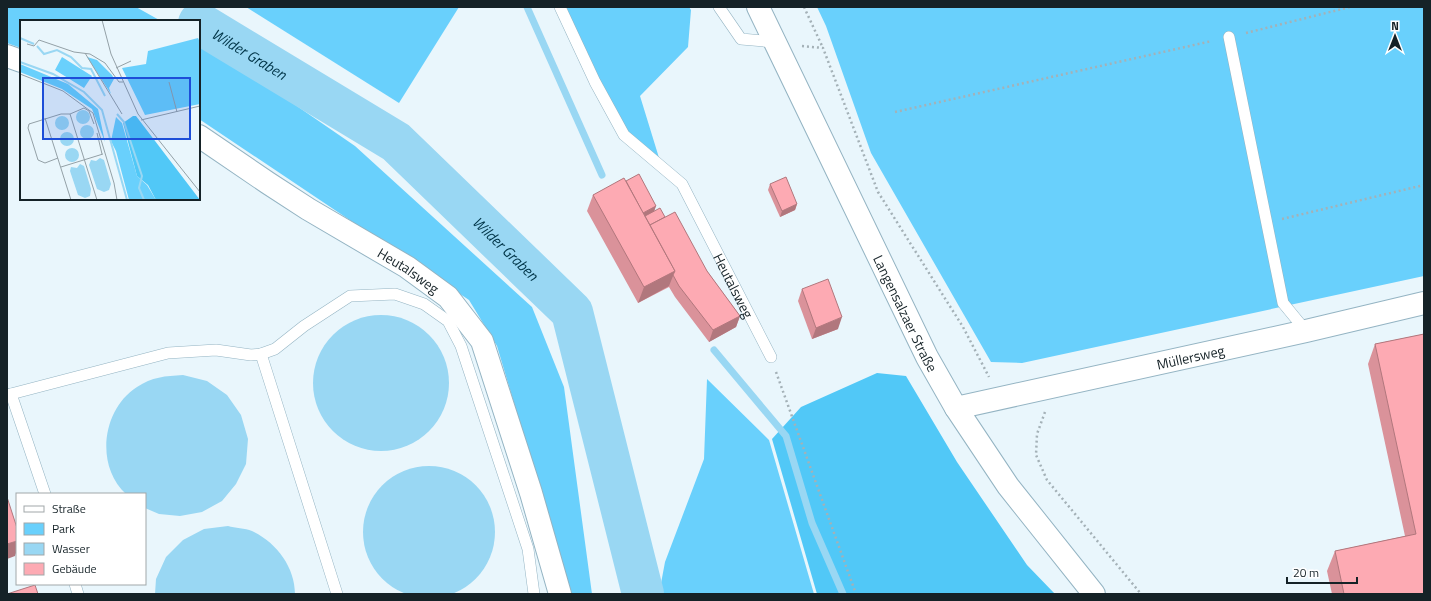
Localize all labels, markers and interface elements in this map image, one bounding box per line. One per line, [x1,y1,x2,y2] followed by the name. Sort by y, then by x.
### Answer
[1375,16,1415,56] north arrow
[1391,18,1399,34] text: N
[20,20,200,200] inset map
[208,22,292,85] water label: Wilder Graben
[468,211,544,286] water label: Wilder Graben
[374,242,444,298] street label: Heutalsweg
[709,249,760,321] street label: Heutalsweg
[869,251,944,375] street label: Langensalzaer Straße
[1154,339,1226,374] street label: Müllersweg
[16,493,146,585] legend
[52,499,86,518] text: Straße
[52,519,75,538] text: Park
[52,539,90,558] text: Wasser
[52,559,97,578] text: Gebäude
[1287,559,1357,585] scale bar
[1293,563,1319,582] text: 20 m

